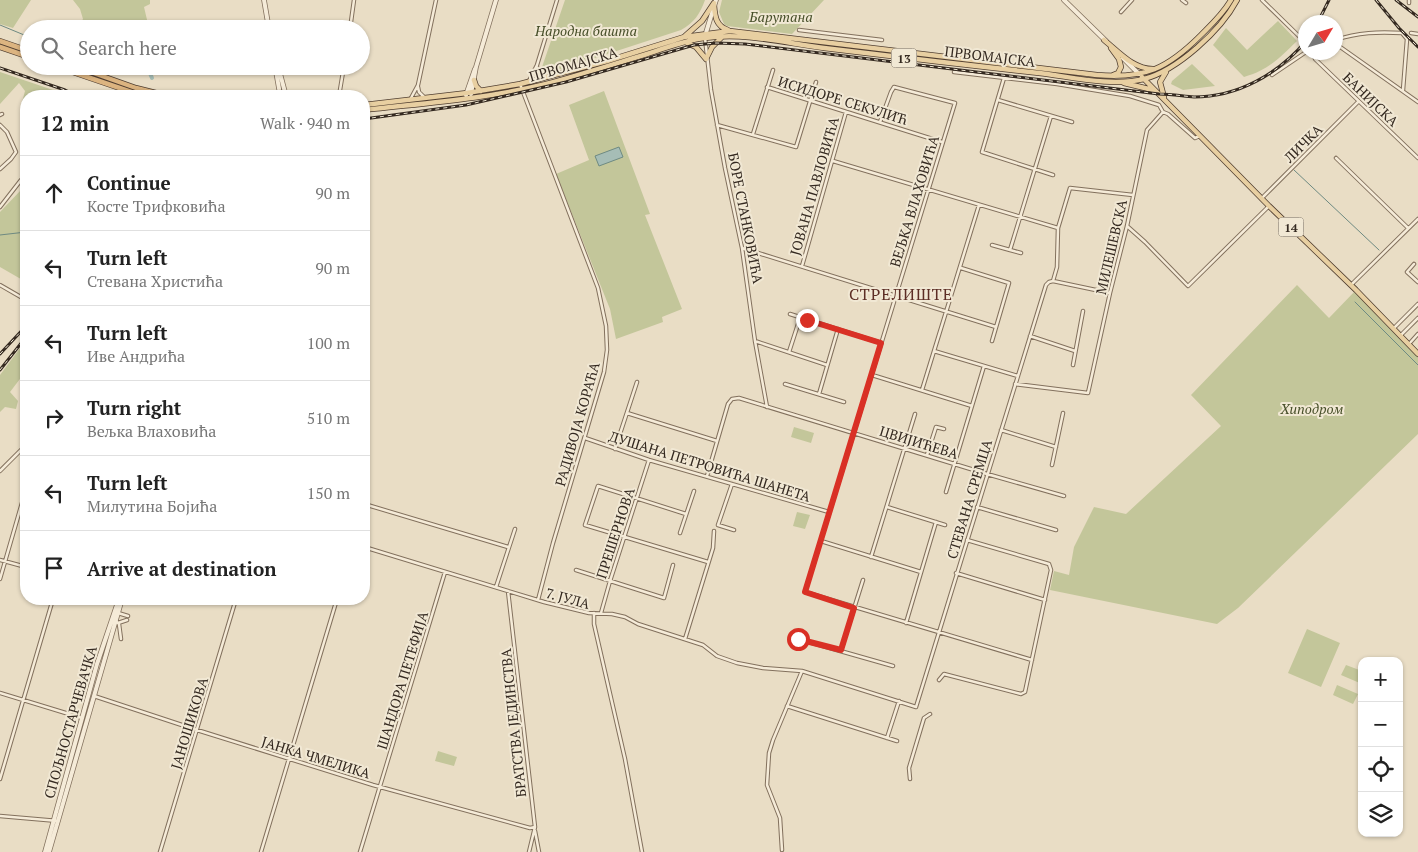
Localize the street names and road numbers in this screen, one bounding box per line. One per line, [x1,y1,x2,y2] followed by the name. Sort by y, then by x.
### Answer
[944,41,1037,71] street label: ПРВОМАЈСКА
[527,42,620,86] street label: ПРВОМАЈСКА
[892,48,916,68] road number: 13
[1339,68,1403,131] street label: БАНИЈСКА
[776,71,910,129] street label: ИСИДОРЕ СЕКУЛИЋ
[785,114,843,258] street label: ЈОВАНА ПАВЛОВИЋА
[1279,119,1327,167] street label: ЛИЧКА
[885,132,943,269] street label: ВЕЉКА ВЛАХОВИЋА
[724,151,768,285] street label: БОРЕ СТАНКОВИЋА
[1091,197,1131,296] street label: МИЛЕШЕВСКА
[1278,218,1304,236] road number: 14
[550,359,604,488] street label: РАДИВОЈА КОРАЋА
[877,421,961,463] street label: ЦВИЈИЋЕВА
[607,426,814,506] street label: ДУШАНА ПЕТРОВИЋА ШАНЕТА
[942,437,996,561] street label: СТЕВАНА СРЕМЦА
[591,485,639,581] street label: ПРЕШЕРНОВА
[544,583,593,613] street label: 7. ЈУЛА
[372,608,432,751] street label: ШАНДОРА ПЕТЕФИЈА
[39,643,101,801] street label: СПОЉНОСТАРЧЕВАЧКА
[496,647,530,798] street label: БРАТСТВА ЈЕДИНСТВА
[166,674,212,771] street label: ЈАНОШИКОВА
[259,731,373,783] street label: ЈАНКА ЧМЕЛИКА

